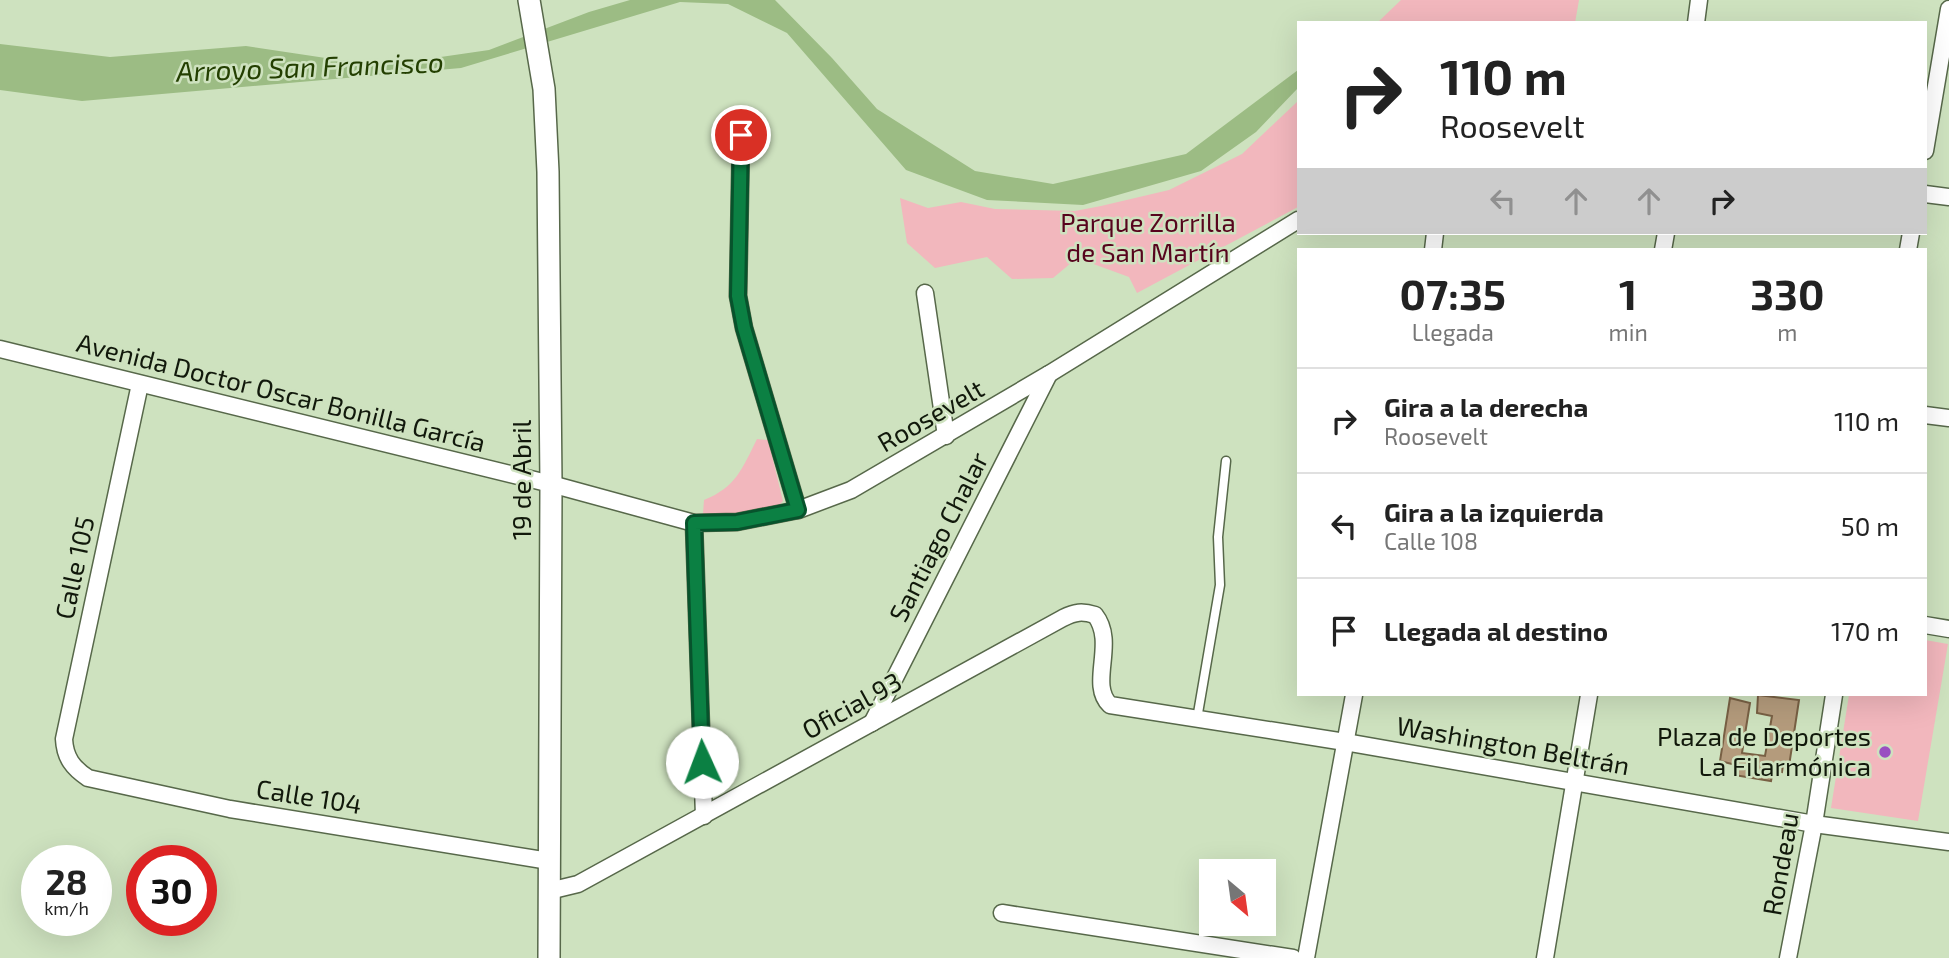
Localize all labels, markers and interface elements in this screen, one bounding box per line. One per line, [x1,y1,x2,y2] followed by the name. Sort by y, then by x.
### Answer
[175,44,444,88] water label: Arroyo San Francisco
[1440,46,1567,105] text: 110 m
[1325,49,1416,140] icon: right
[711,105,771,165] pin
[1440,106,1585,144] text: Roosevelt
[722,116,760,154] icon: arrive
[1484,182,1522,220] icon: left
[1557,182,1595,220] icon: ahead
[1630,182,1668,220] icon: ahead
[1703,182,1741,220] icon: right
[1060,206,1236,267] park label: Parque Zorrilla de San Martín
[1400,268,1506,318] text: 07:35
[1619,268,1637,318] text: 1
[1750,268,1824,318] text: 330
[1412,318,1494,346] text: Llegada
[1609,318,1648,346] text: min
[1777,318,1797,346] text: m
[74,326,489,457] street label: Avenida Doctor Oscar Bonilla García
[872,372,989,458] street label: Roosevelt
[1384,391,1588,422] text: Gira a la derecha
[1325,402,1363,440] icon: right
[1834,405,1899,436] text: 110 m
[505,419,536,540] street label: 19 de Abril
[1384,422,1488,450] text: Roosevelt
[882,446,994,626] street label: Santiago Chalar
[1384,496,1604,527] text: Gira a la izquierda
[1325,507,1363,545] icon: left
[1841,510,1899,541] text: 50 m
[48,513,100,622] street label: Calle 105
[1384,527,1478,555] text: Calle 108
[1325,612,1363,650] icon: arrive
[1384,615,1608,646] text: Llegada al destino
[1831,615,1899,646] text: 170 m
[796,665,906,745] street label: Oficial 93
[1394,709,1632,780] street label: Washington Beltrán
[1657,720,1871,781] place label: Plaza de Deportes La Filarmónica
[665,725,739,799] position arrow
[1877,744,1893,760] marker: Plaza de Deportes La Filarmónica
[254,772,364,819] street label: Calle 104
[1755,810,1804,918] street label: Rondeau
[126,845,217,936] speed limit sign: 30
[1199,859,1276,936] north arrow
[1199,859,1276,936] map controls
[45,860,88,902] text: 28
[44,897,89,919] text: km/h

